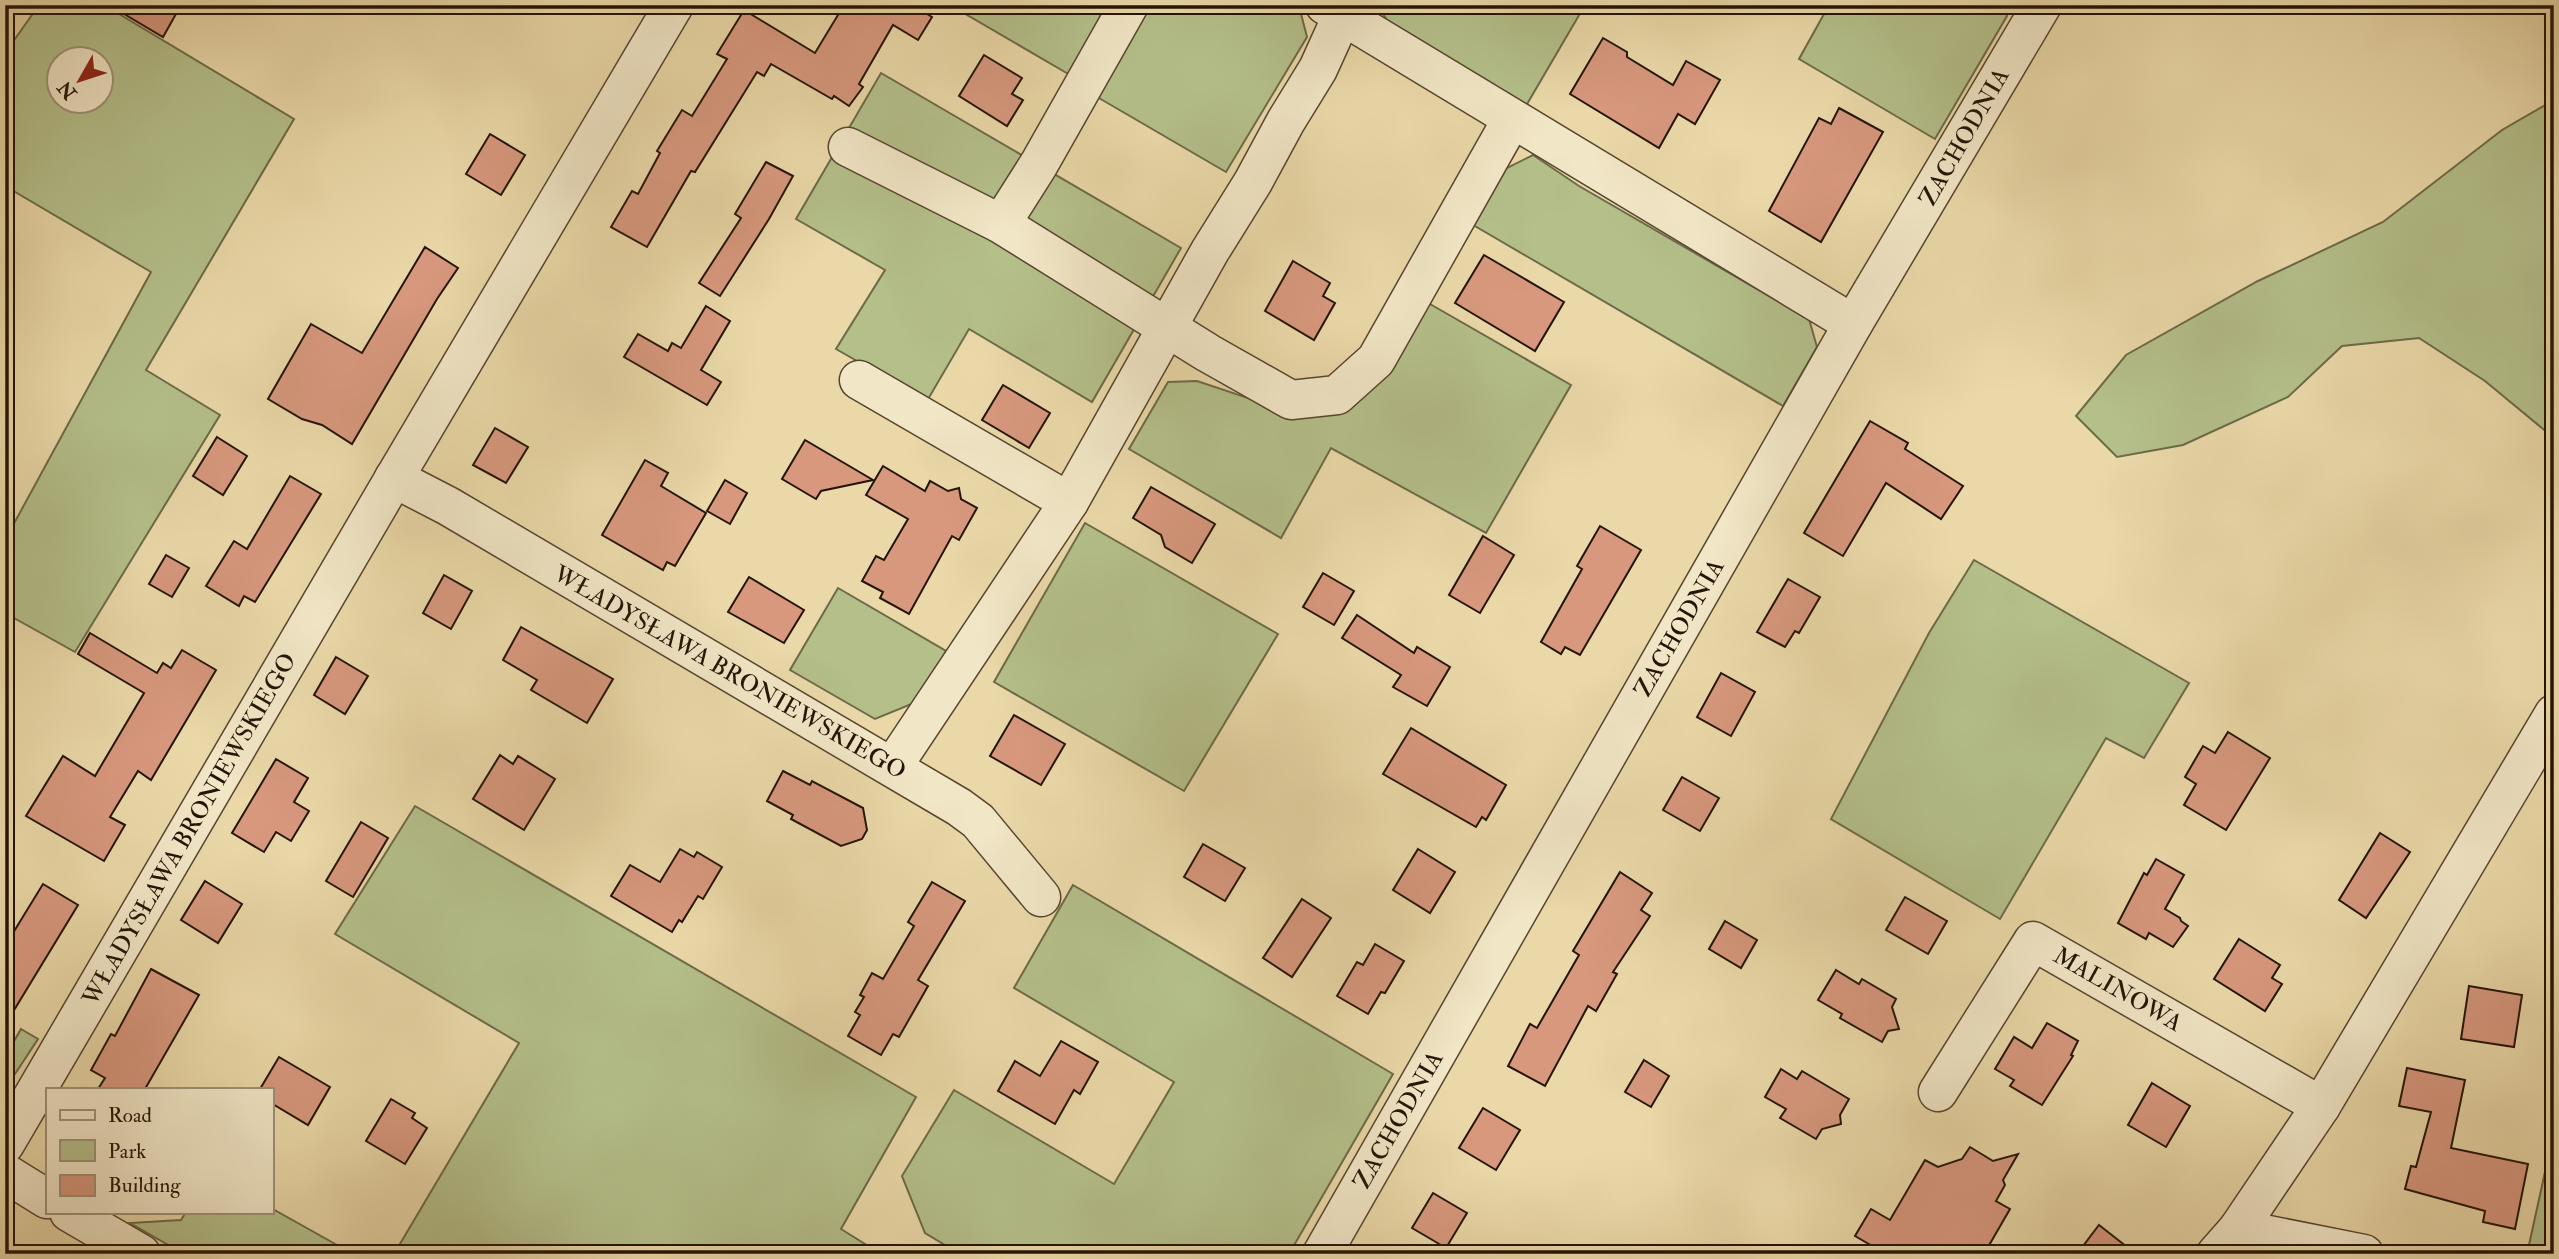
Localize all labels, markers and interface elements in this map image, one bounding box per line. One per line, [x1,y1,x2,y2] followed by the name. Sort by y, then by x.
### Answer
[46,46,116,116] north arrow
[1912,62,2017,212] street label: ZACHODNIA
[52,75,83,105] text: N
[1627,553,1732,703] street label: ZACHODNIA
[547,558,912,786] street label: WŁADYSŁAWA BRONIEWSKIEGO
[75,647,303,1012] street label: WŁADYSŁAWA BRONIEWSKIEGO
[2048,940,2188,1039] street label: MALINOWA
[1346,1045,1451,1195] street label: ZACHODNIA
[46,1088,273,1214] legend
[108,1102,153,1129] text: Road
[108,1138,146,1165] text: Park
[108,1172,181,1199] text: Building

